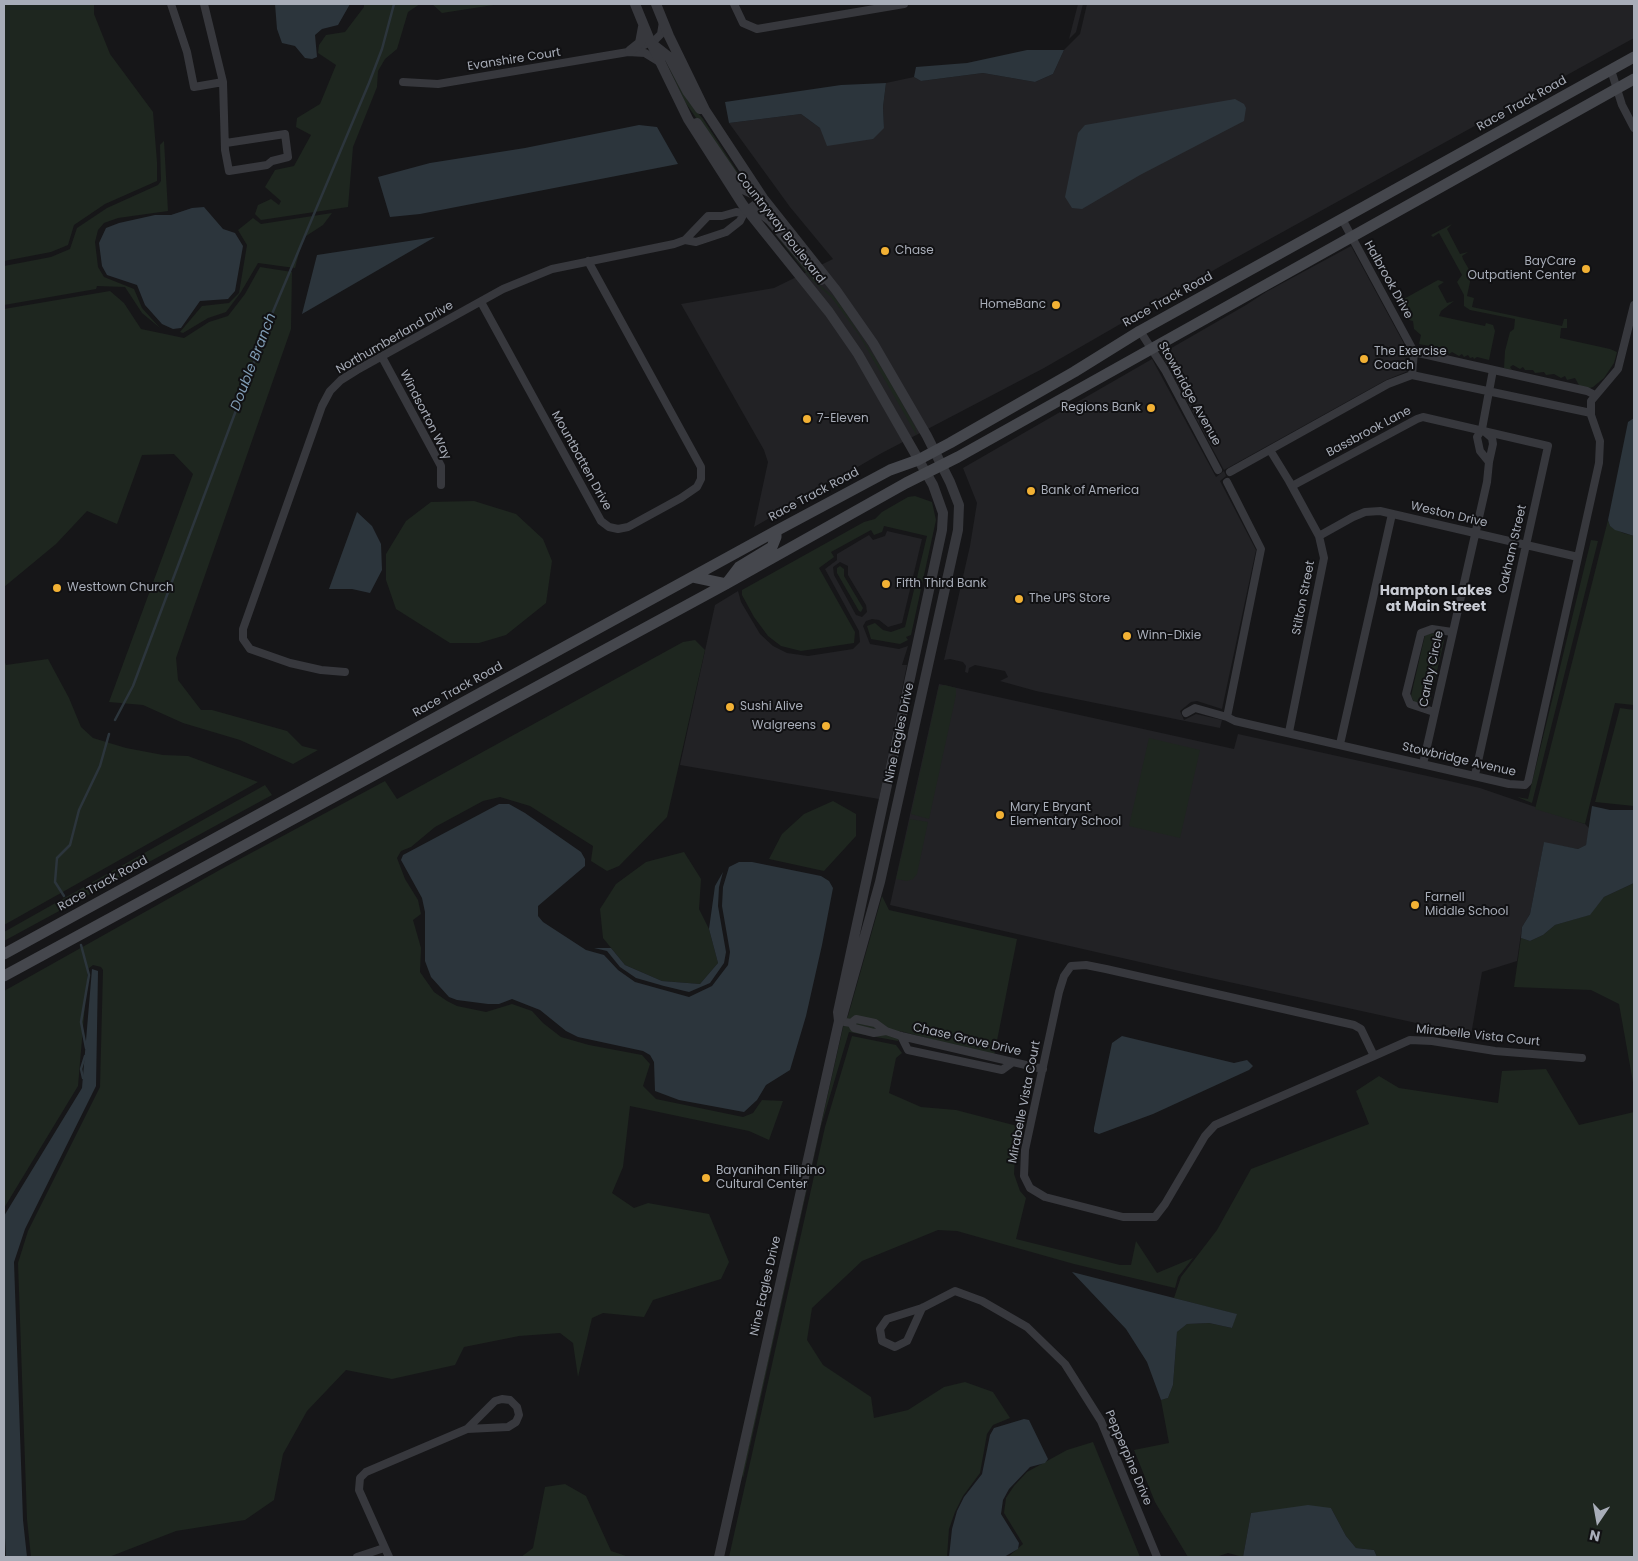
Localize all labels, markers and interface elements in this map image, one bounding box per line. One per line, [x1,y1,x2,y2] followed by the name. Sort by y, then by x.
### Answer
[466,46,562,74] street label: Evanshire Court
[1475,73,1569,135] street label: Race Track Road
[732,170,828,286] street label: Countryway Boulevard
[1361,239,1415,321] street label: Halbrook Drive
[895,244,934,258] place label: Chase
[879,245,891,257] marker: Chase
[1468,255,1576,283] place label: BayCare Outpatient Center
[1580,263,1592,275] marker: BayCare Outpatient Center
[1121,269,1215,331] street label: Race Track Road
[980,298,1046,312] place label: HomeBanc
[334,299,456,377] street label: Northumberland Drive
[1050,299,1062,311] marker: HomeBanc
[228,311,280,413] water label: Double Branch
[1154,340,1224,448] street label: Stowbridge Avenue
[1374,345,1447,373] place label: The Exercise Coach
[1358,353,1370,365] marker: The Exercise Coach
[396,368,454,462] street label: Windsorton Way
[1061,401,1141,415] place label: Regions Bank
[1145,402,1157,414] marker: Regions Bank
[1324,404,1414,460] street label: Bassbrook Lane
[548,409,614,513] street label: Mountbatten Drive
[817,412,869,426] place label: 7-Eleven
[801,413,813,425] marker: 7-Eleven
[766,465,862,525] street label: Race Track Road
[1041,484,1139,498] place label: Bank of America
[1025,485,1037,497] marker: Bank of America
[1409,499,1489,531] street label: Weston Drive
[1496,503,1530,595] street label: Oakham Street
[1290,560,1318,636] street label: Stilton Street
[896,577,986,591] place label: Fifth Third Bank
[880,578,892,590] marker: Fifth Third Bank
[67,581,174,595] place label: Westtown Church
[51,582,63,594] marker: Westtown Church
[1380,583,1492,616] district label: Hampton Lakes at Main Street
[1029,592,1110,606] place label: The UPS Store
[1013,593,1025,605] marker: The UPS Store
[1137,629,1201,643] place label: Winn-Dixie
[1121,630,1133,642] marker: Winn-Dixie
[1417,630,1447,708] street label: Carlby Circle
[411,659,505,721] street label: Race Track Road
[882,682,918,784] street label: Nine Eagles Drive
[740,700,803,714] place label: Sushi Alive
[724,701,736,713] marker: Sushi Alive
[752,719,816,733] place label: Walgreens
[820,720,832,732] marker: Walgreens
[1401,740,1517,780] street label: Stowbridge Avenue
[1010,801,1121,829] place label: Mary E Bryant Elementary School
[994,809,1006,821] marker: Mary E Bryant Elementary School
[56,853,150,915] street label: Race Track Road
[1425,891,1508,919] place label: Farnell Middle School
[1409,899,1421,911] marker: Farnell Middle School
[911,1021,1023,1059] street label: Chase Grove Drive
[1415,1022,1541,1050] street label: Mirabelle Vista Court
[1006,1040,1044,1164] street label: Mirabelle Vista Court
[716,1164,825,1192] place label: Bayanihan Filipino Cultural Center
[700,1172,712,1184] marker: Bayanihan Filipino Cultural Center
[748,1235,784,1337] street label: Nine Eagles Drive
[1101,1408,1155,1508] street label: Pepperpine Drive
[1573,1496,1623,1546] north arrow
[1588,1525,1602,1547] text: N

